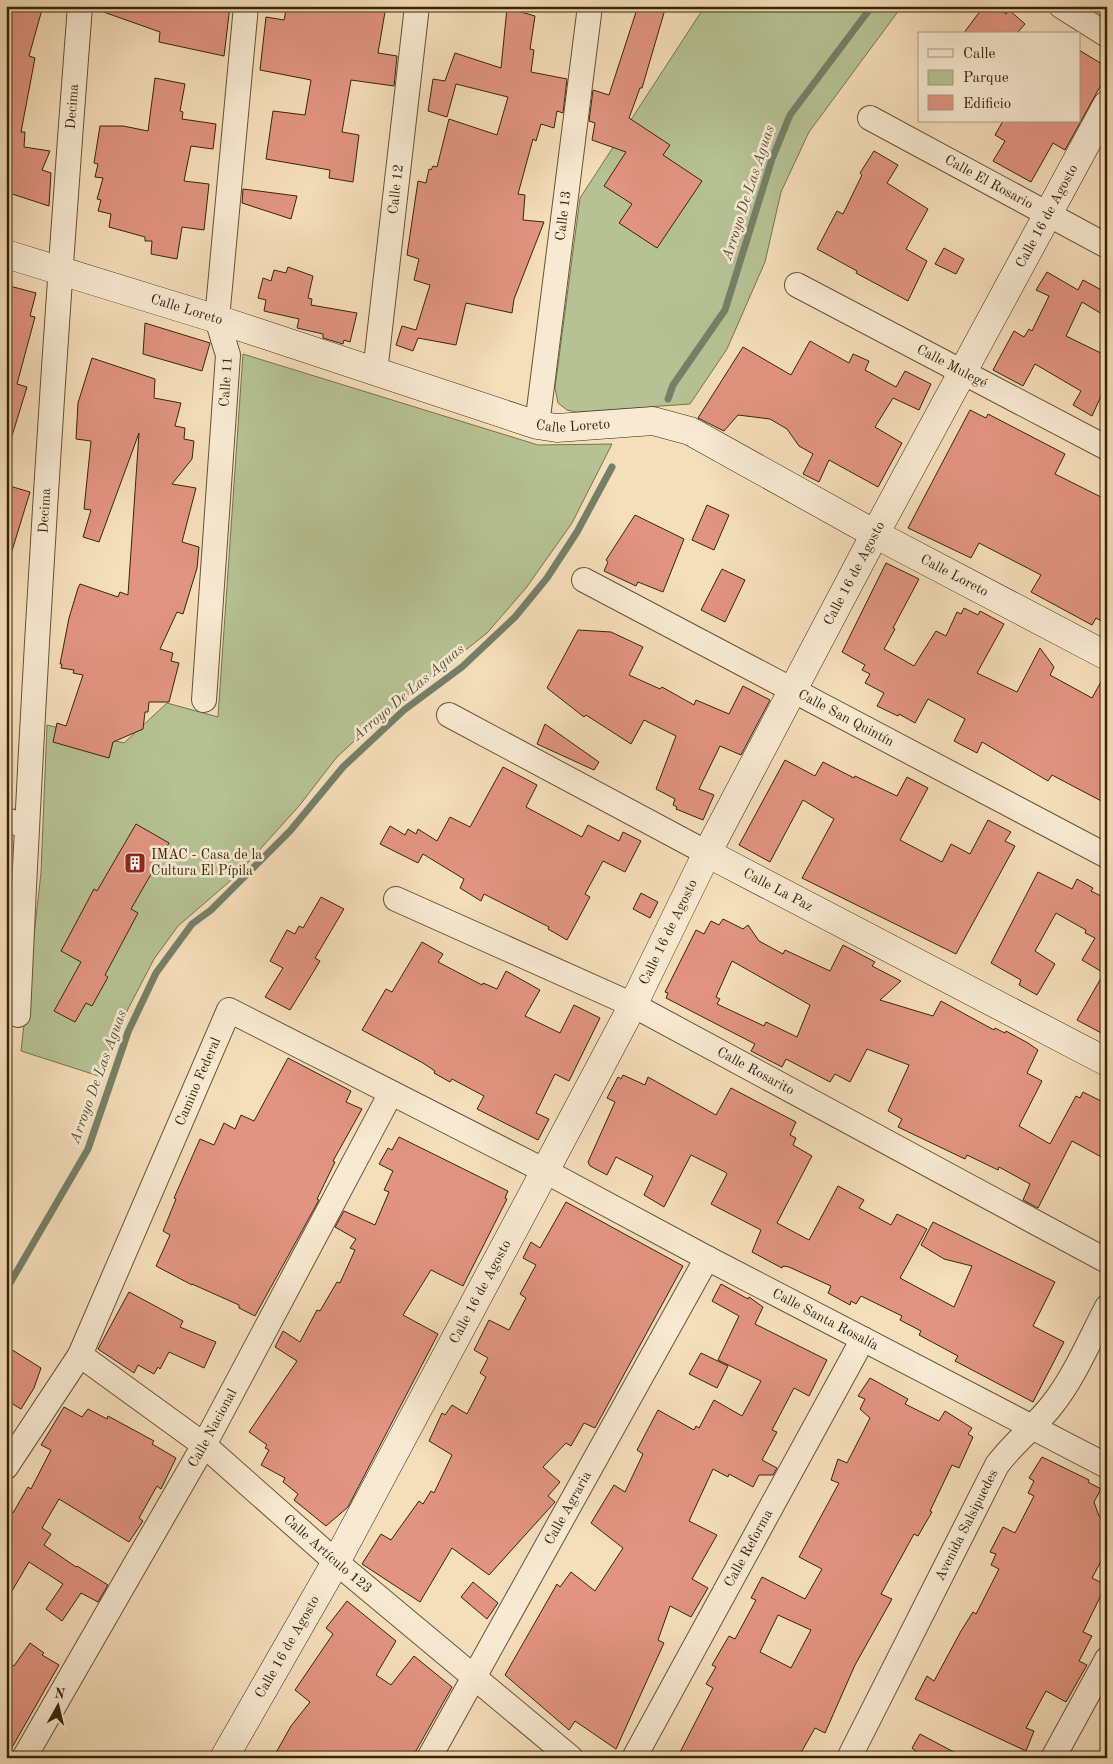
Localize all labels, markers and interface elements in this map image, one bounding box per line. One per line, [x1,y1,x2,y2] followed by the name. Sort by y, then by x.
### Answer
[918,32,1080,122] legend
[963,47,996,62] text: Calle
[963,71,1009,86] text: Parque
[64,83,81,130] street label: Decima
[963,97,1011,112] text: Edificio
[720,124,778,263] water label: Arroyo De Las Aguas
[942,153,1035,212] street label: Calle El Rosario
[1013,162,1081,270] street label: Calle 16 de Agosto
[386,163,406,215] street label: Calle 12
[553,190,574,242] street label: Calle 13
[149,292,225,327] street label: Calle Loreto
[914,342,990,391] street label: Calle Mulegé
[217,356,235,407] street label: Calle 11
[535,417,611,435] street label: Calle Loreto
[36,488,53,534] street label: Decima
[821,519,887,628] street label: Calle 16 de Agosto
[918,552,991,599] street label: Calle Loreto
[349,642,468,745] water label: Arroyo De Las Aguas
[796,687,896,749] street label: Calle San Quintín
[151,848,262,878] place label: IMAC - Casa de la Cultura El Pípila
[123,851,147,875] building icon: IMAC - Casa de la Cultura El Pípila
[741,866,815,914] street label: Calle La Paz
[637,877,700,987] street label: Calle 16 de Agosto
[68,1008,130,1147] water label: Arroyo De Las Aguas
[173,1035,223,1128] street label: Camino Federal
[715,1045,797,1098] street label: Calle Rosarito
[447,1238,514,1346] street label: Calle 16 de Agosto
[770,1286,881,1353] street label: Calle Santa Rosalía
[186,1386,240,1470] street label: Calle Nacional
[933,1467,1001,1583] street label: Avenida Salsipuedes
[542,1469,594,1547] street label: Calle Agraria
[722,1507,775,1589] street label: Calle Reforma
[281,1512,375,1596] street label: Calle Artículo 123
[253,1593,322,1700] street label: Calle 16 de Agosto
[32,1682,82,1732] north arrow
[53,1686,66,1702] text: N

